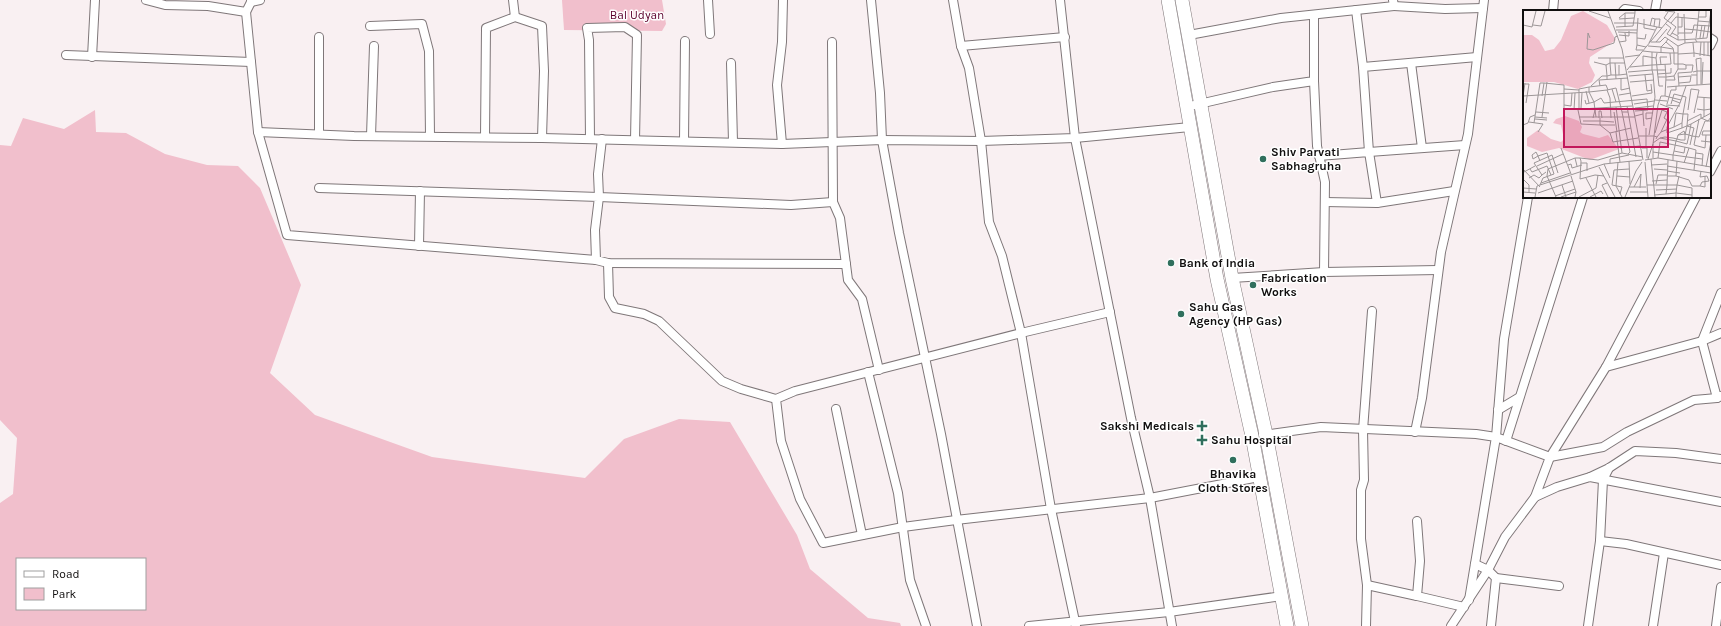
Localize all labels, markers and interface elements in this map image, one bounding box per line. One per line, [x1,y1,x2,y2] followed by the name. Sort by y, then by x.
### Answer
[610,8,664,22] park label: Bal Udyan
[1523,10,1711,198] inset map
[1271,145,1341,173] place label: Shiv Parvati Sabhagruha
[1258,154,1268,164] marker: Shiv Parvati Sabhagruha
[1179,256,1255,270] place label: Bank of India
[1166,258,1176,268] marker: Bank of India
[1261,271,1327,299] place label: Fabrication Works
[1248,280,1258,290] marker: Fabrication Works
[1189,300,1282,328] place label: Sahu Gas Agency (HP Gas)
[1176,309,1186,319] marker: Sahu Gas Agency (HP Gas)
[1100,419,1194,433] place label: Sakshi Medicals
[1197,421,1207,431] marker: Sakshi Medicals
[1211,433,1292,447] place label: Sahu Hospital
[1196,434,1208,446] marker: Sahu Hospital
[1228,455,1238,465] marker: Bhavika Cloth Stores
[1198,467,1268,495] place label: Bhavika Cloth Stores
[16,558,146,610] legend
[52,567,80,581] text: Road
[52,587,77,601] text: Park

